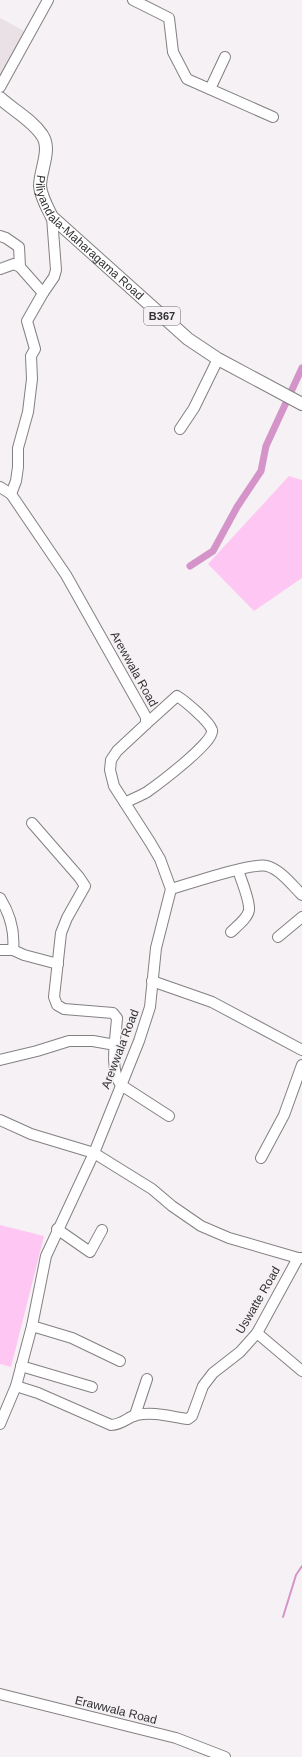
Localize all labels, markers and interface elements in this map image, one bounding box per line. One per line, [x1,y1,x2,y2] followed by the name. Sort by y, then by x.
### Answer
[33,174,146,303] street label: Piliyandala-Maharagama Road
[144,307,180,325] road number: B367
[108,629,160,709] street label: Arewwala Road
[98,1007,142,1091] street label: Arewwala Road
[233,1264,283,1336] street label: Uswatte Road
[74,1693,158,1727] street label: Erawwala Road

